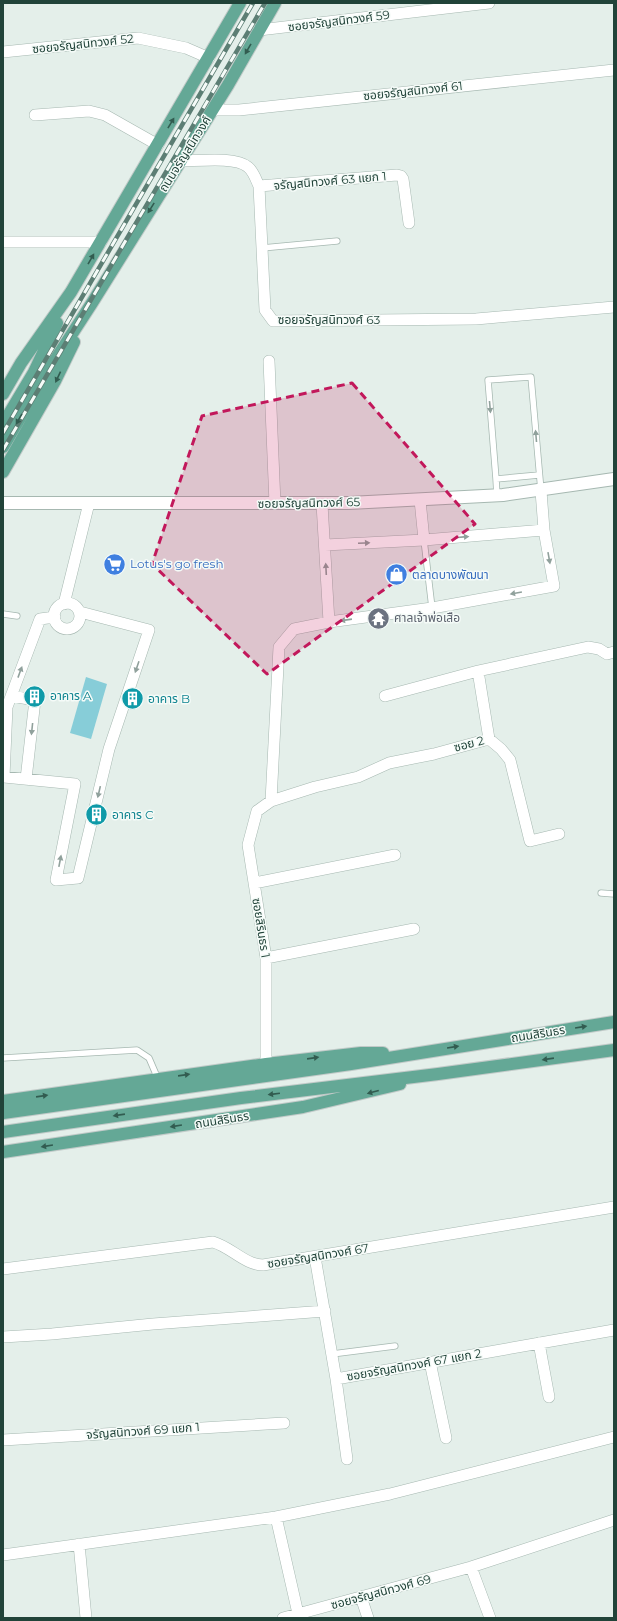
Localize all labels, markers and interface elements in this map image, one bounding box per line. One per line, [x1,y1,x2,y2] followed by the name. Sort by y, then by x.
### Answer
[287,7,391,34] street label: ซอยจรัญสนิทวงศ์ 59
[31,31,135,56] street label: ซอยจรัญสนิทวงศ์ 52
[245,43,252,55] one-way arrow
[362,78,463,103] street label: ซอยจรัญสนิทวงศ์ 61
[155,113,214,194] street label: ถนนจรัญสนิทวงศ์
[167,117,174,129] one-way arrow
[273,168,387,193] street label: จรัญสนิทวงศ์ 63 แยก 1
[148,202,155,214] one-way arrow
[87,253,94,265] one-way arrow
[278,312,380,327] street label: ซอยจรัญสนิทวงศ์ 63
[55,371,61,382] one-way arrow
[487,401,494,413] one-way arrow
[16,413,23,425] one-way arrow
[532,430,539,442] one-way arrow
[258,494,361,511] street label: ซอยจรัญสนิทวงศ์ 65
[457,534,469,540] one-way arrow
[358,540,370,547] one-way arrow
[102,551,128,577] supermarket icon: Lotus's go fresh
[546,552,552,564] one-way arrow
[130,556,224,571] place label: Lotus's go fresh
[383,562,409,588] shop icon: ตลาดบางพัฒนา
[323,563,330,575] one-way arrow
[412,567,489,582] place label: ตลาดบางพัฒนา
[509,590,522,596] one-way arrow
[365,605,391,631] temple icon: ศาลเจ้าพ่อเสือ
[394,610,460,625] place label: ศาลเจ้าพ่อเสือ
[340,616,352,623] one-way arrow
[133,662,139,674] one-way arrow
[18,666,24,678] one-way arrow
[22,683,48,709] building icon: อาคาร A
[120,686,146,712] building icon: อาคาร B
[50,688,92,703] place label: อาคาร A
[148,691,190,706] place label: อาคาร B
[28,723,35,735] one-way arrow
[452,732,486,755] street label: ซอย 2
[96,786,102,798] one-way arrow
[83,802,109,828] building icon: อาคาร C
[112,807,154,822] place label: อาคาร C
[57,855,63,867] one-way arrow
[249,897,274,959] street label: ซอยสิรินธร 1
[510,1022,566,1045] street label: ถนนสิรินธร
[575,1024,588,1030] one-way arrow
[447,1044,459,1050] one-way arrow
[307,1055,319,1061] one-way arrow
[542,1056,554,1062] one-way arrow
[178,1072,190,1078] one-way arrow
[367,1089,379,1095] one-way arrow
[268,1091,280,1097] one-way arrow
[36,1093,48,1099] one-way arrow
[194,1108,250,1131] street label: ถนนสิรินธร
[113,1112,125,1118] one-way arrow
[170,1124,182,1130] one-way arrow
[41,1143,53,1149] one-way arrow
[266,1240,370,1271] street label: ซอยจรัญสนิทวงศ์ 67
[345,1345,483,1384] street label: ซอยจรัญสนิทวงศ์ 67 แยก 2
[86,1419,200,1442] street label: จรัญสนิทวงศ์ 69 แยก 1
[329,1571,433,1612] street label: ซอยจรัญสนิทวงศ์ 69

